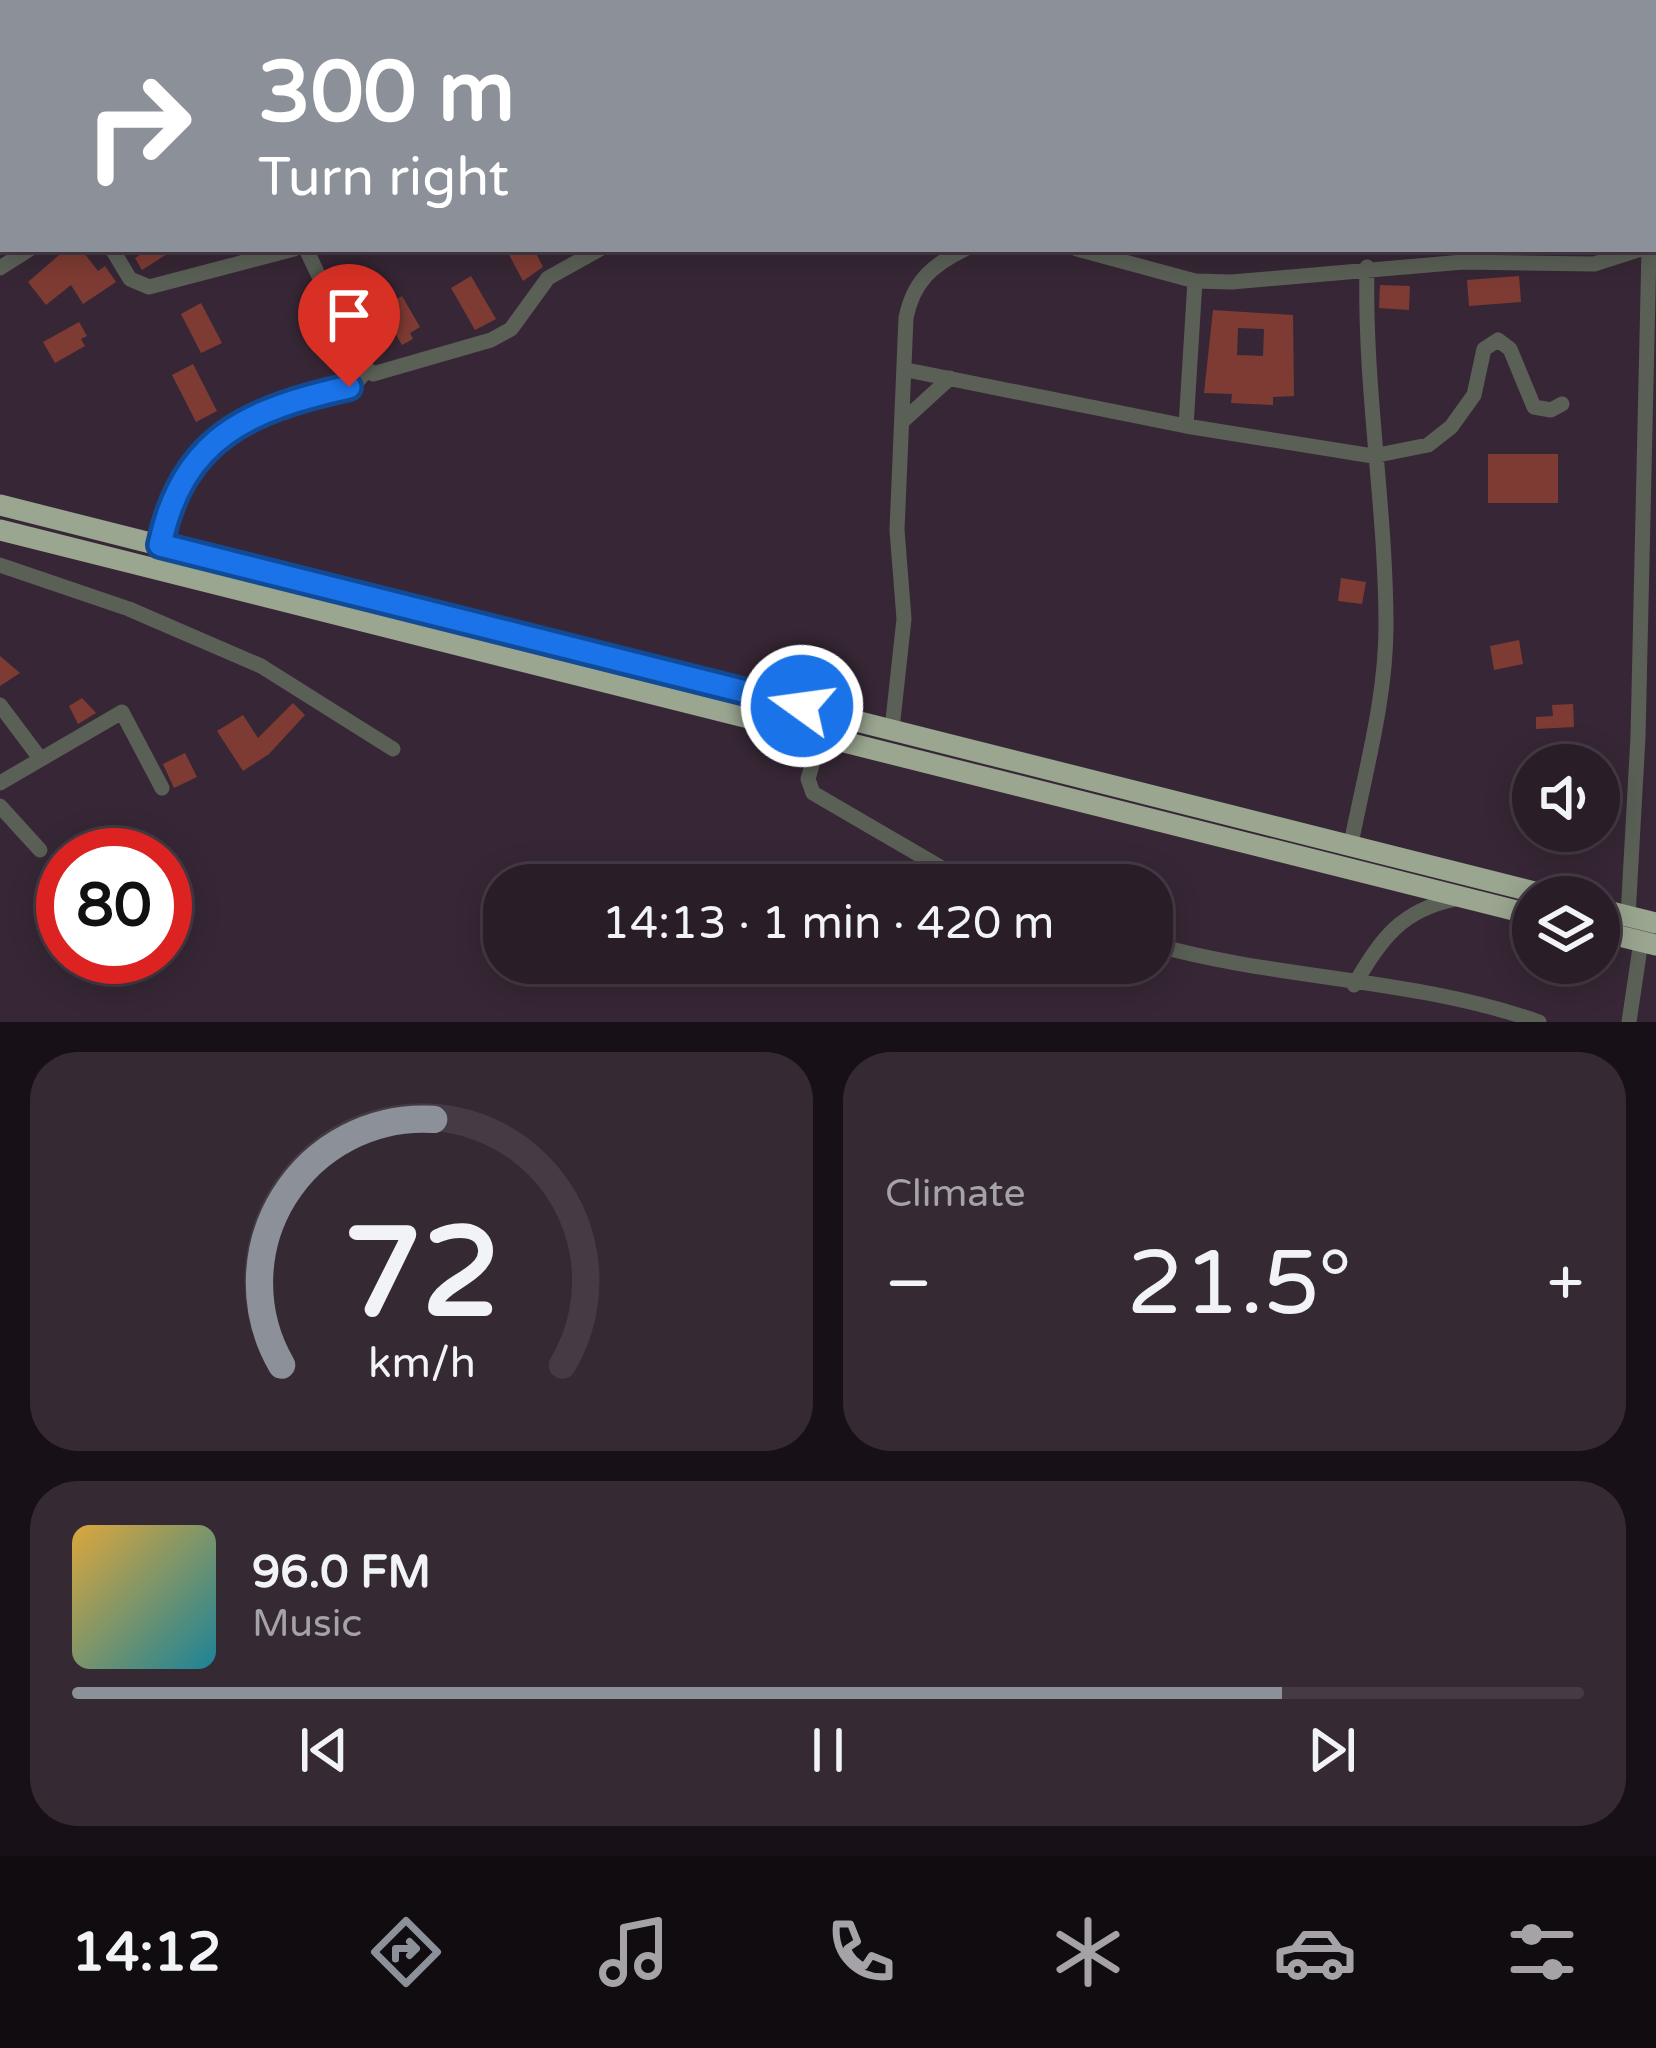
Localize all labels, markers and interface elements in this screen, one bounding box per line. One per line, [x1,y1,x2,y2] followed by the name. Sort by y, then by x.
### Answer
[258,43,515,144] text: 300 m
[60,48,216,204] icon: right
[258,145,509,210] text: Turn right
[298,264,400,387] pin
[316,282,382,348] icon: arrive
[739,643,865,769] position arrow
[1512,744,1620,984] map controls
[1512,744,1620,852] button: sound
[36,828,192,984] speed limit sign: 80
[1512,876,1620,984] button: layers
[602,897,1054,951] text: 14:13 · 1 min · 420 m
[885,1170,1025,1217] text: Climate
[343,1199,500,1350] text: 72
[1127,1230,1352,1339] text: 21.5°
[885,1244,932,1324] text: −
[1547,1244,1584,1324] text: +
[368,1337,475,1388] text: km/h
[252,1546,431,1600] text: 96.0 FM
[252,1600,362,1647] text: Music
[291,1717,357,1783] icon: previous
[795,1717,861,1783] icon: pause
[1299,1717,1365,1783] icon: next
[364,1910,448,1994] icon: directions
[592,1910,676,1994] icon: music
[819,1910,903,1994] icon: phone
[1046,1910,1130,1994] icon: climate
[1273,1910,1357,1994] icon: car
[1500,1910,1584,1994] icon: filters
[72,1920,221,1985] text: 14:12

